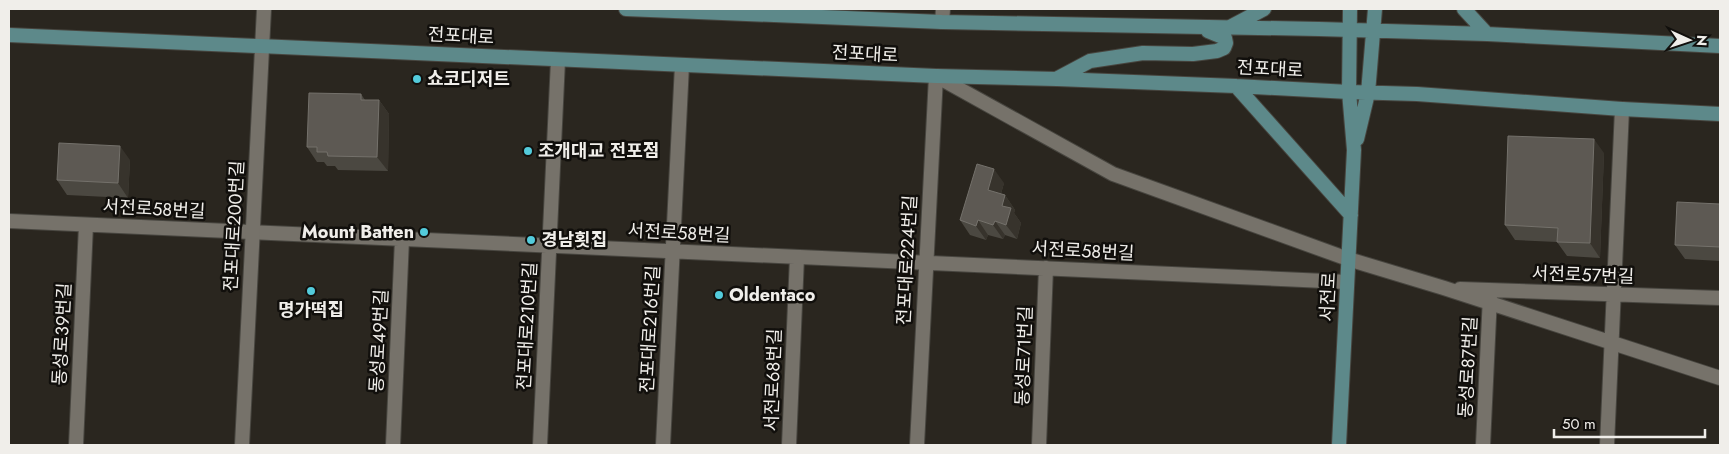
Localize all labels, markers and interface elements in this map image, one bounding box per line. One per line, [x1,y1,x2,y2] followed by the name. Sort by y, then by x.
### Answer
[1664,15,1714,65] north arrow
[427,21,495,51] street label: 전포대로
[1692,35,1712,47] text: N
[831,39,899,69] street label: 전포대로
[1236,54,1304,84] street label: 전포대로
[427,66,510,92] place label: 쇼코디저트
[411,73,423,85] marker: 쇼코디저트
[538,138,659,164] place label: 조개대교 전포점
[522,145,534,157] marker: 조개대교 전포점
[218,160,250,292] street label: 전포대로200번길
[102,193,206,225] street label: 서전로58번길
[891,194,923,326] street label: 전포대로224번길
[627,217,731,249] street label: 서전로58번길
[302,219,414,245] place label: Mount Batten
[418,226,430,238] marker: Mount Batten
[541,227,607,253] place label: 경남횟집
[525,234,537,246] marker: 경남횟집
[1031,235,1135,267] street label: 서전로58번길
[1531,260,1635,290] street label: 서전로57번길
[511,261,543,391] street label: 전포대로210번길
[634,264,666,394] street label: 전포대로216번길
[1314,272,1342,322] street label: 서전로
[46,282,78,386] street label: 동성로39번길
[729,282,816,308] place label: Oldentaco
[305,285,317,297] marker: 명가떡집
[363,289,395,393] street label: 동성로49번길
[713,289,725,301] marker: Oldentaco
[278,297,344,323] place label: 명가떡집
[1009,305,1039,407] street label: 동성로71번길
[1452,315,1484,419] street label: 동성로87번길
[758,328,788,432] street label: 서전로68번길
[1554,406,1705,438] scale bar
[1562,413,1596,435] text: 50 m

